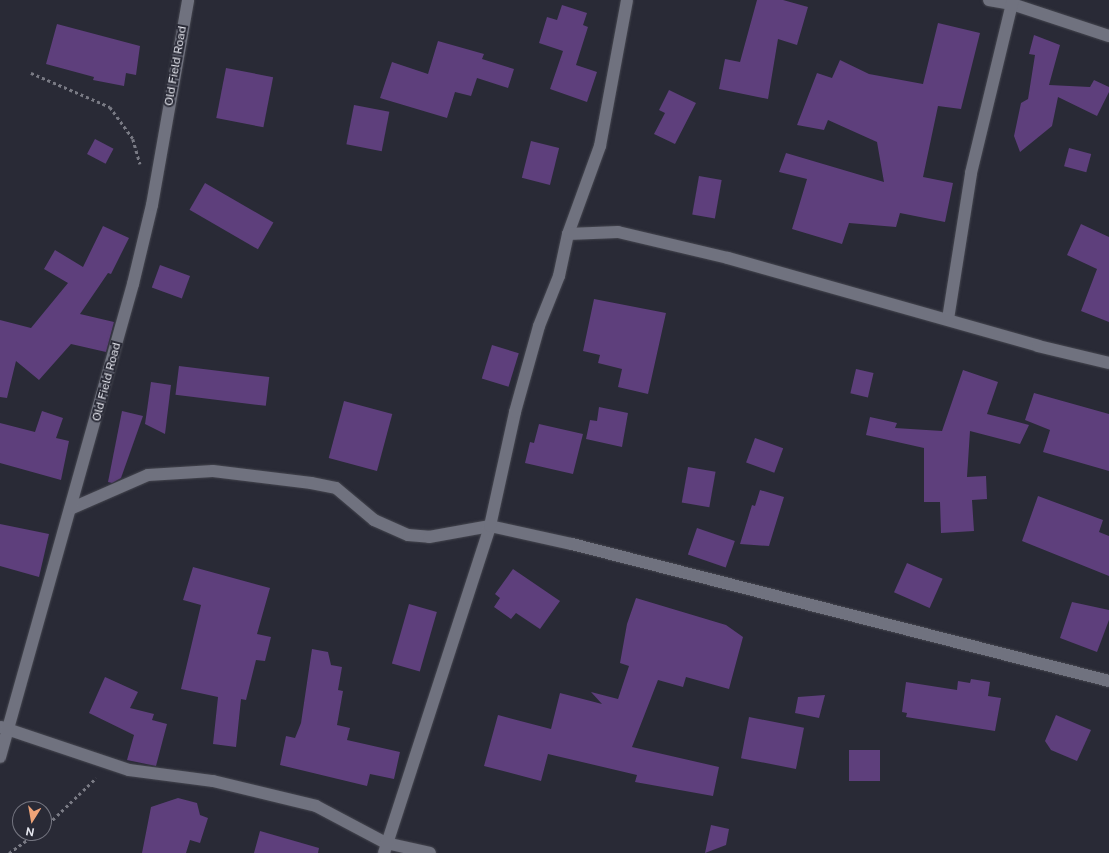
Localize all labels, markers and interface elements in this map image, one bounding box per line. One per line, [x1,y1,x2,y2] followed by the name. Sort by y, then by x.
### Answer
[162,25,190,107] street label: Old Field Road
[90,341,124,423] street label: Old Field Road
[12,801,52,841] north arrow
[25,825,35,839] text: N

